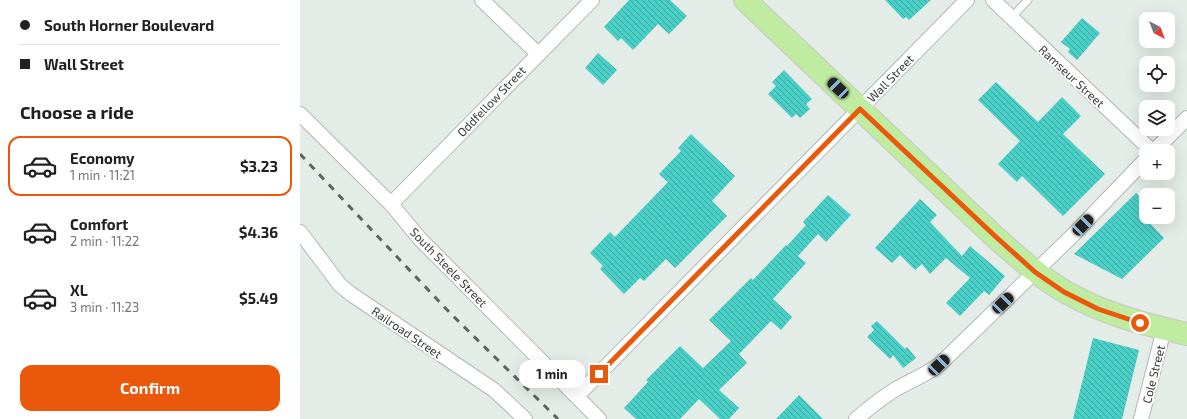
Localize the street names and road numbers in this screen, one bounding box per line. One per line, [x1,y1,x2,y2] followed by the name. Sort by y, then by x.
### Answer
[1036,42,1108,110] street label: Ramseur Street
[864,51,916,105] street label: Wall Street
[454,63,528,139] street label: Oddfellow Street
[408,224,491,310] street label: South Steele Street
[369,303,445,361] street label: Railroad Street
[1139,343,1167,405] street label: Cole Street

